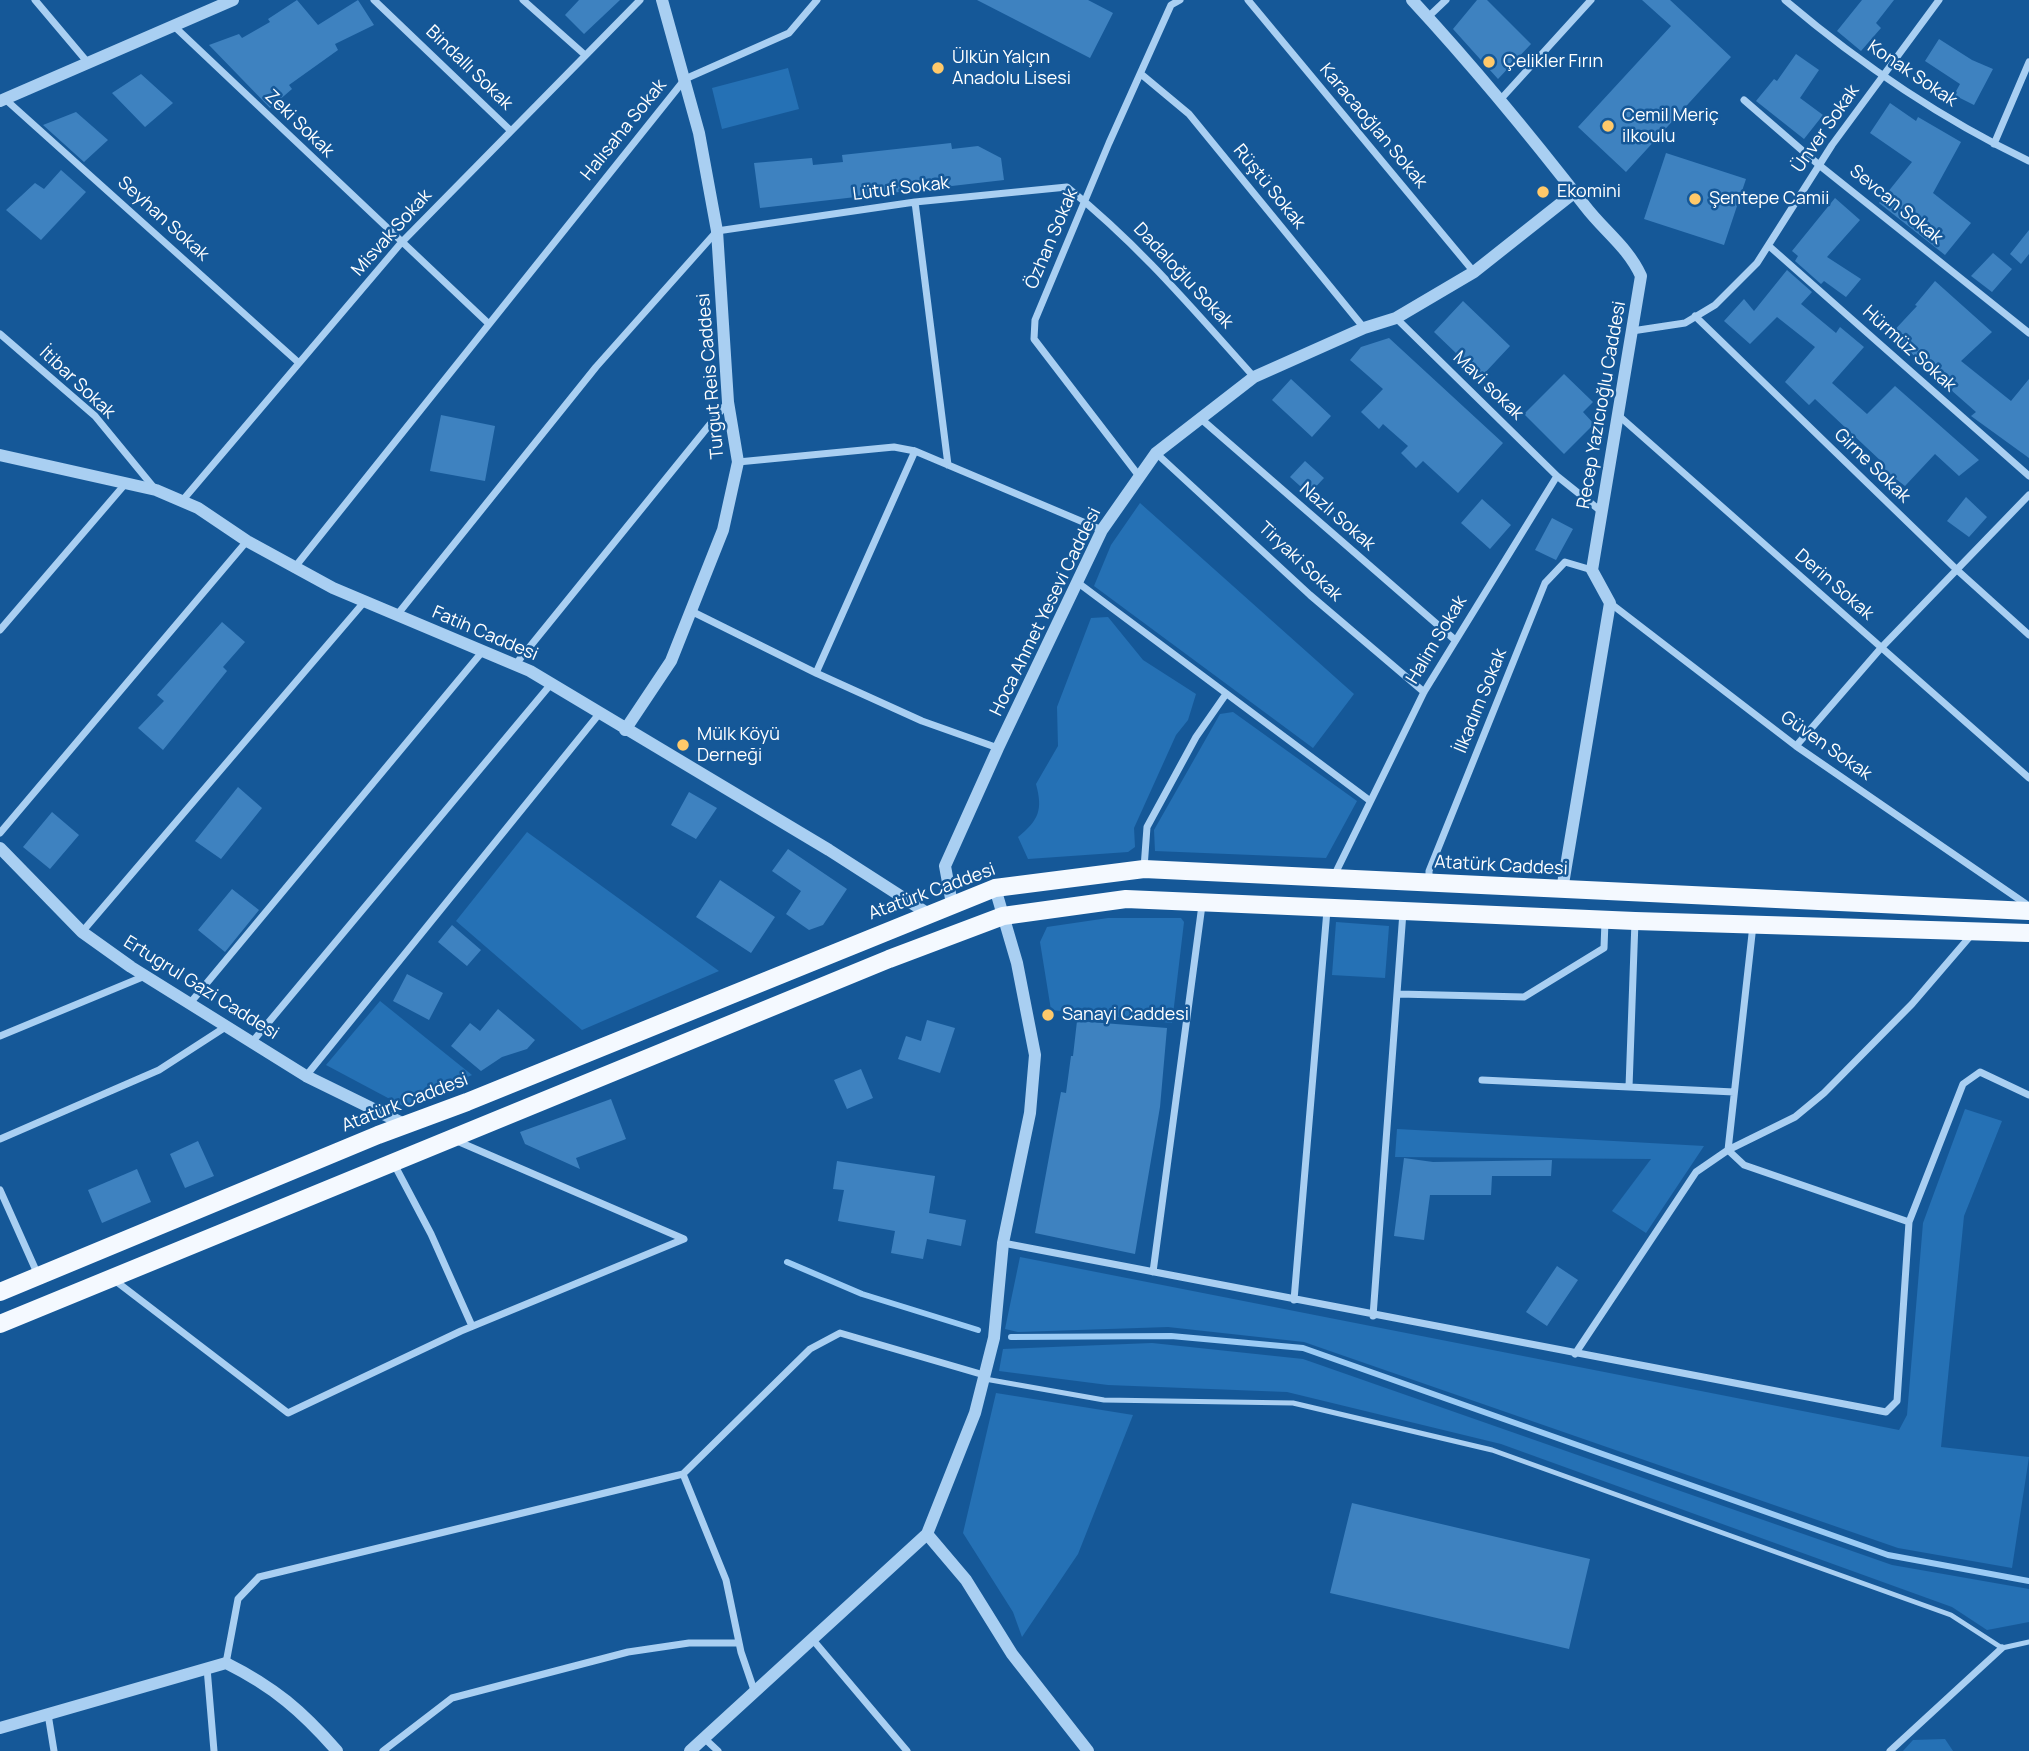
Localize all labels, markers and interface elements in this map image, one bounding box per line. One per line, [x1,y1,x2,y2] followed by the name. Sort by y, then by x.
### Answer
[421,21,517,115] street label: Bindallı Sokak
[1863,36,1961,112] street label: Konak Sokak
[952,47,1071,90] place label: Ülkün Yalçın Anadolu Lisesi
[1503,51,1603,73] place label: Çelikler Fırın
[1481,54,1497,70] marker: Çelikler Fırın
[1315,59,1431,193] street label: Karacaoğlan Sokak
[930,60,946,76] marker: Ülkün Yalçın Anadolu Lisesi
[577,75,671,185] street label: Halısaha Sokak
[1788,81,1864,177] street label: Ünver Sokak
[260,86,338,162] street label: Zeki Sokak
[1622,105,1719,148] place label: Cemil Meriç ilkoulu
[1600,118,1616,134] marker: Cemil Meriç ilkoulu
[1228,140,1310,234] street label: Rüştü Sokak
[1845,161,1947,249] street label: Sevcan Sokak
[113,172,213,266] street label: Seyhan Sokak
[851,172,951,206] street label: Lütuf Sokak
[1557,181,1621,203] place label: Ekomini
[1535,184,1551,200] marker: Ekomini
[347,185,437,281] street label: Misvak Sokak
[1021,185,1083,293] street label: Özhan Sokak
[1709,188,1829,210] place label: Şentepe Camii
[1687,191,1703,207] marker: Şentepe Camii
[1129,219,1237,333] street label: Dadaloğlu Sokak
[693,292,729,460] street label: Turgut Reis Caddesi
[1573,299,1631,511] street label: Recep Yazıcıoğlu Caddesi
[1858,301,1960,397] street label: Hürmüz Sokak
[35,342,119,424] street label: İtibar Sokak
[1448,347,1528,425] street label: Mavi sokak
[1829,424,1915,508] street label: Girne Sokak
[1295,478,1379,556] street label: Nazlı Sokak
[986,504,1106,720] street label: Hoca Ahmet Yesevi Caddesi
[1254,518,1346,606] street label: Tiryaki Sokak
[1790,545,1878,625] street label: Derin Sokak
[1402,592,1472,688] street label: Halim Sokak
[429,602,541,666] street label: Fatih Caddesi
[1450,646,1512,756] street label: İlkadım Sokak
[1776,707,1876,785] street label: Güven Sokak
[697,724,780,766] place label: Mülk Köyü Derneği
[675,737,691,753] marker: Mülk Köyü Derneği
[1434,852,1568,880] street label: Atatürk Caddesi
[866,859,998,925] street label: Atatürk Caddesi
[120,931,282,1045] street label: Ertugrul Gazi Caddesi
[1062,1004,1189,1026] place label: Sanayi Caddesi
[1040,1007,1056,1023] marker: Sanayi Caddesi
[339,1069,471,1137] street label: Atatürk Caddesi

